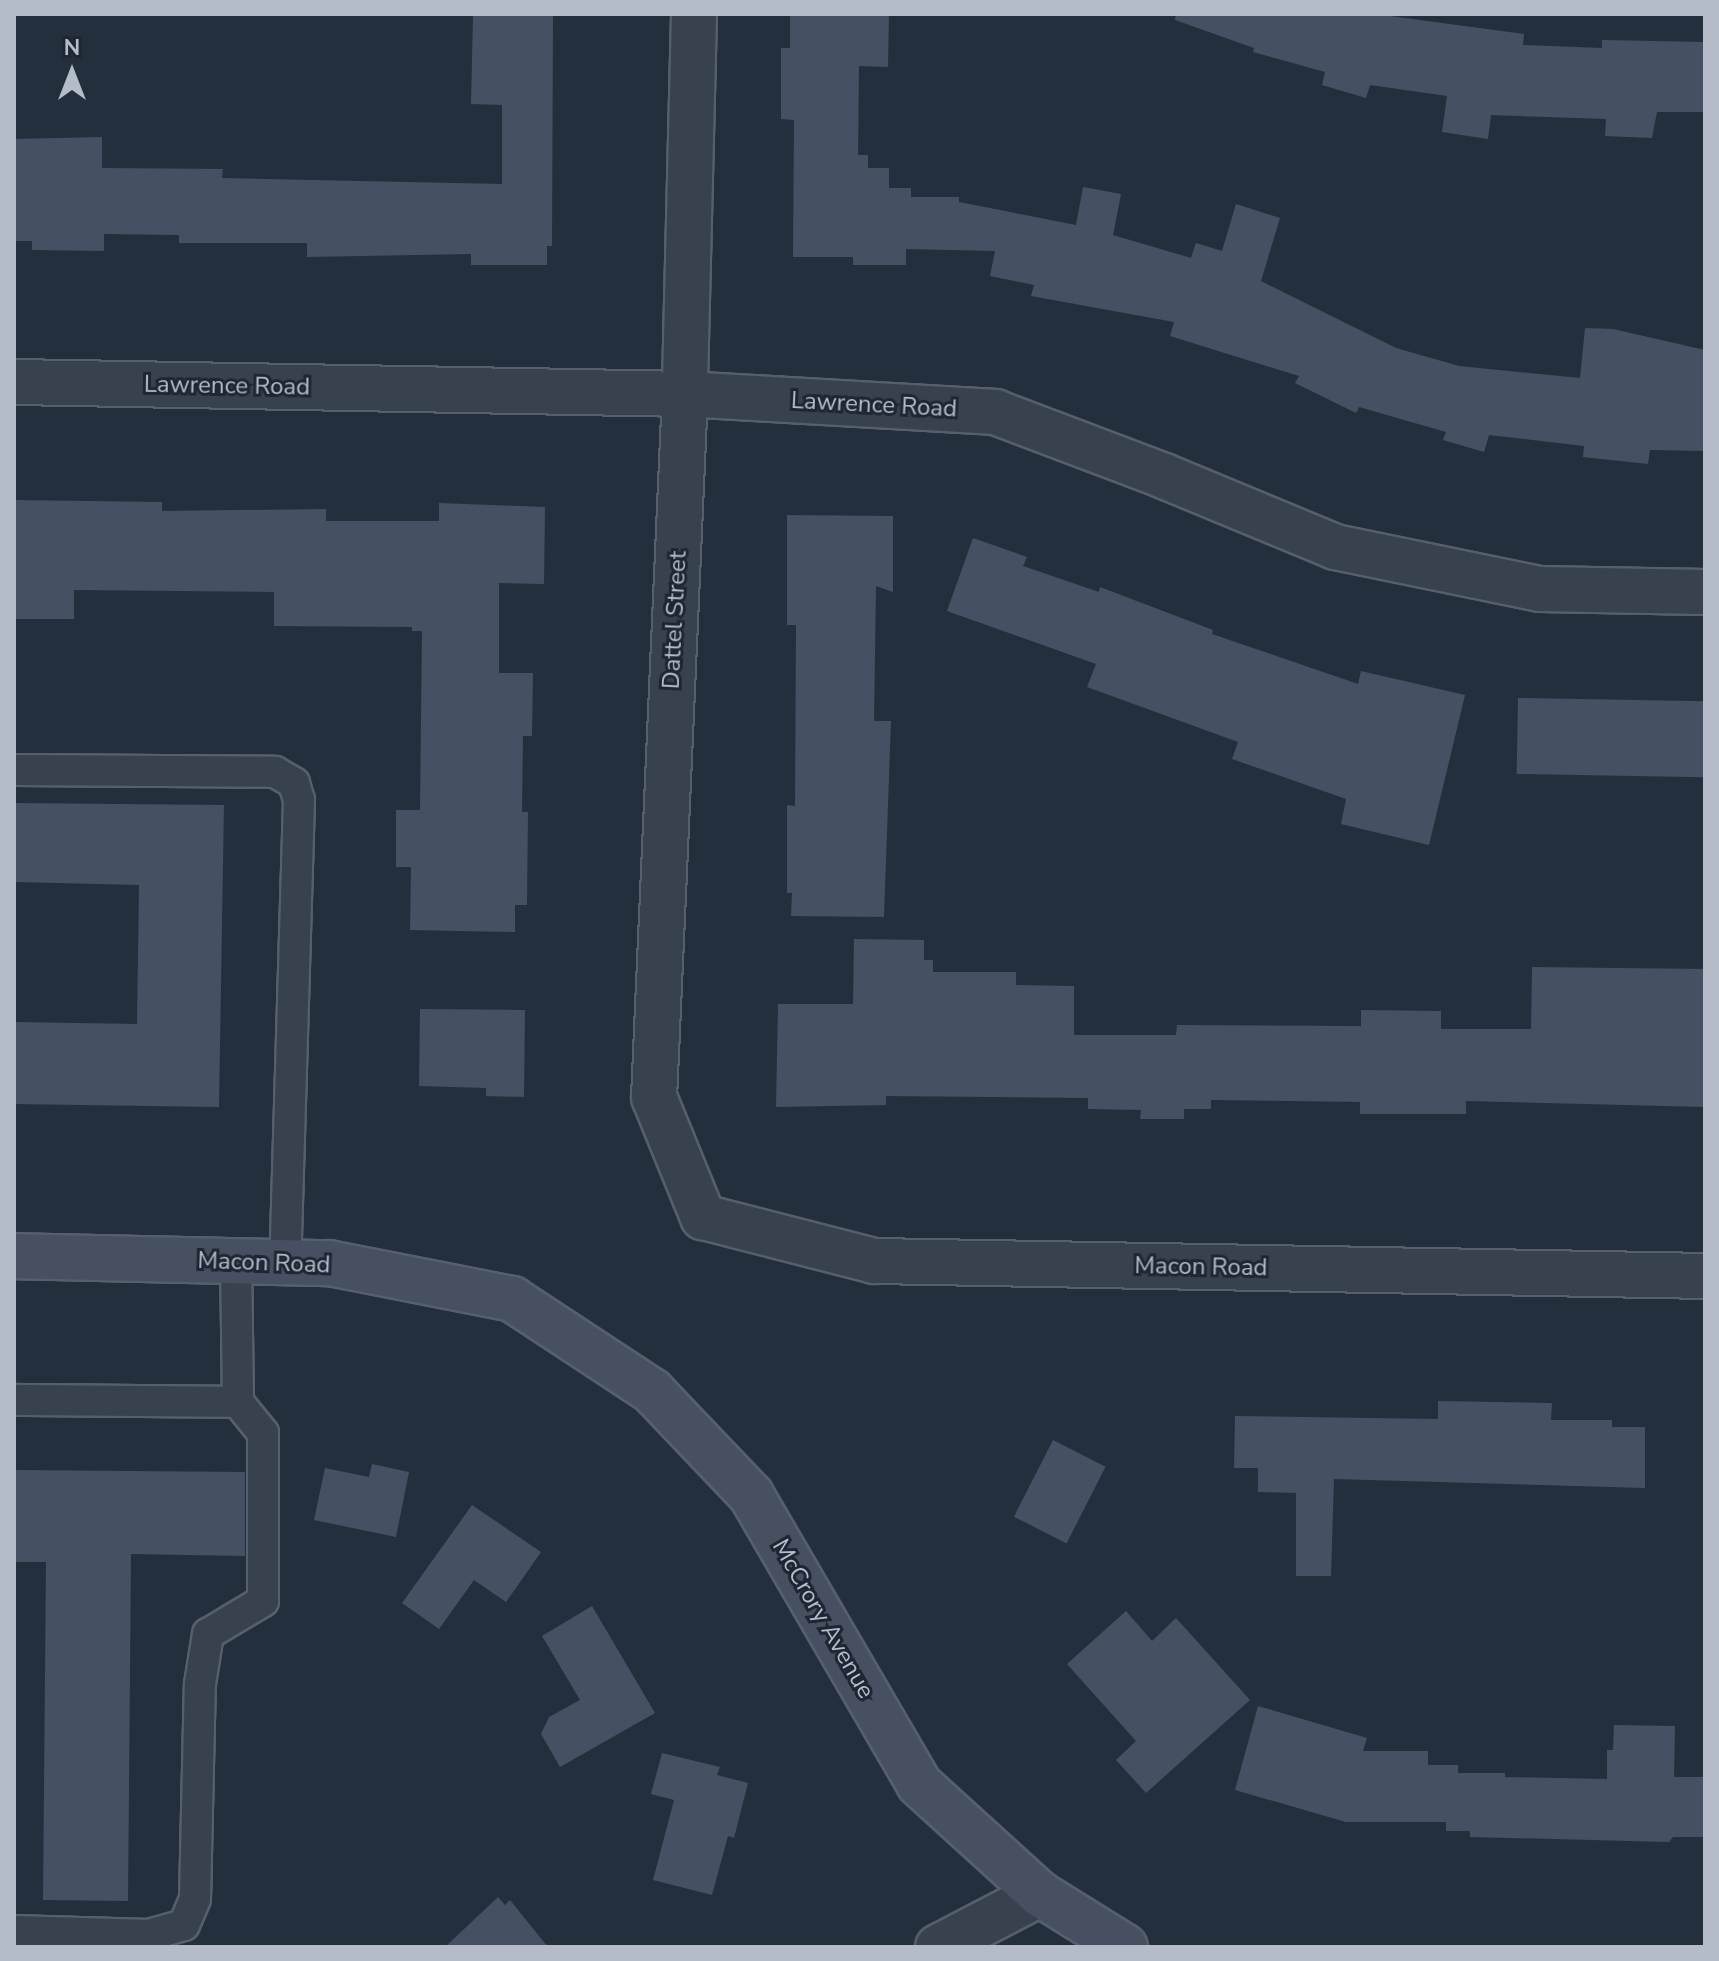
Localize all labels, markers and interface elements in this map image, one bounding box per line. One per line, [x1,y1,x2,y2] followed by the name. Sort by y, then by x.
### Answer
[32,32,112,112] north arrow
[64,33,80,63] text: N
[144,370,310,402] street label: Lawrence Road
[790,386,958,424] street label: Lawrence Road
[657,550,693,690] street label: Dattel Street
[197,1246,331,1280] street label: Macon Road
[1134,1251,1268,1283] street label: Macon Road
[766,1534,880,1704] street label: McCrory Avenue

